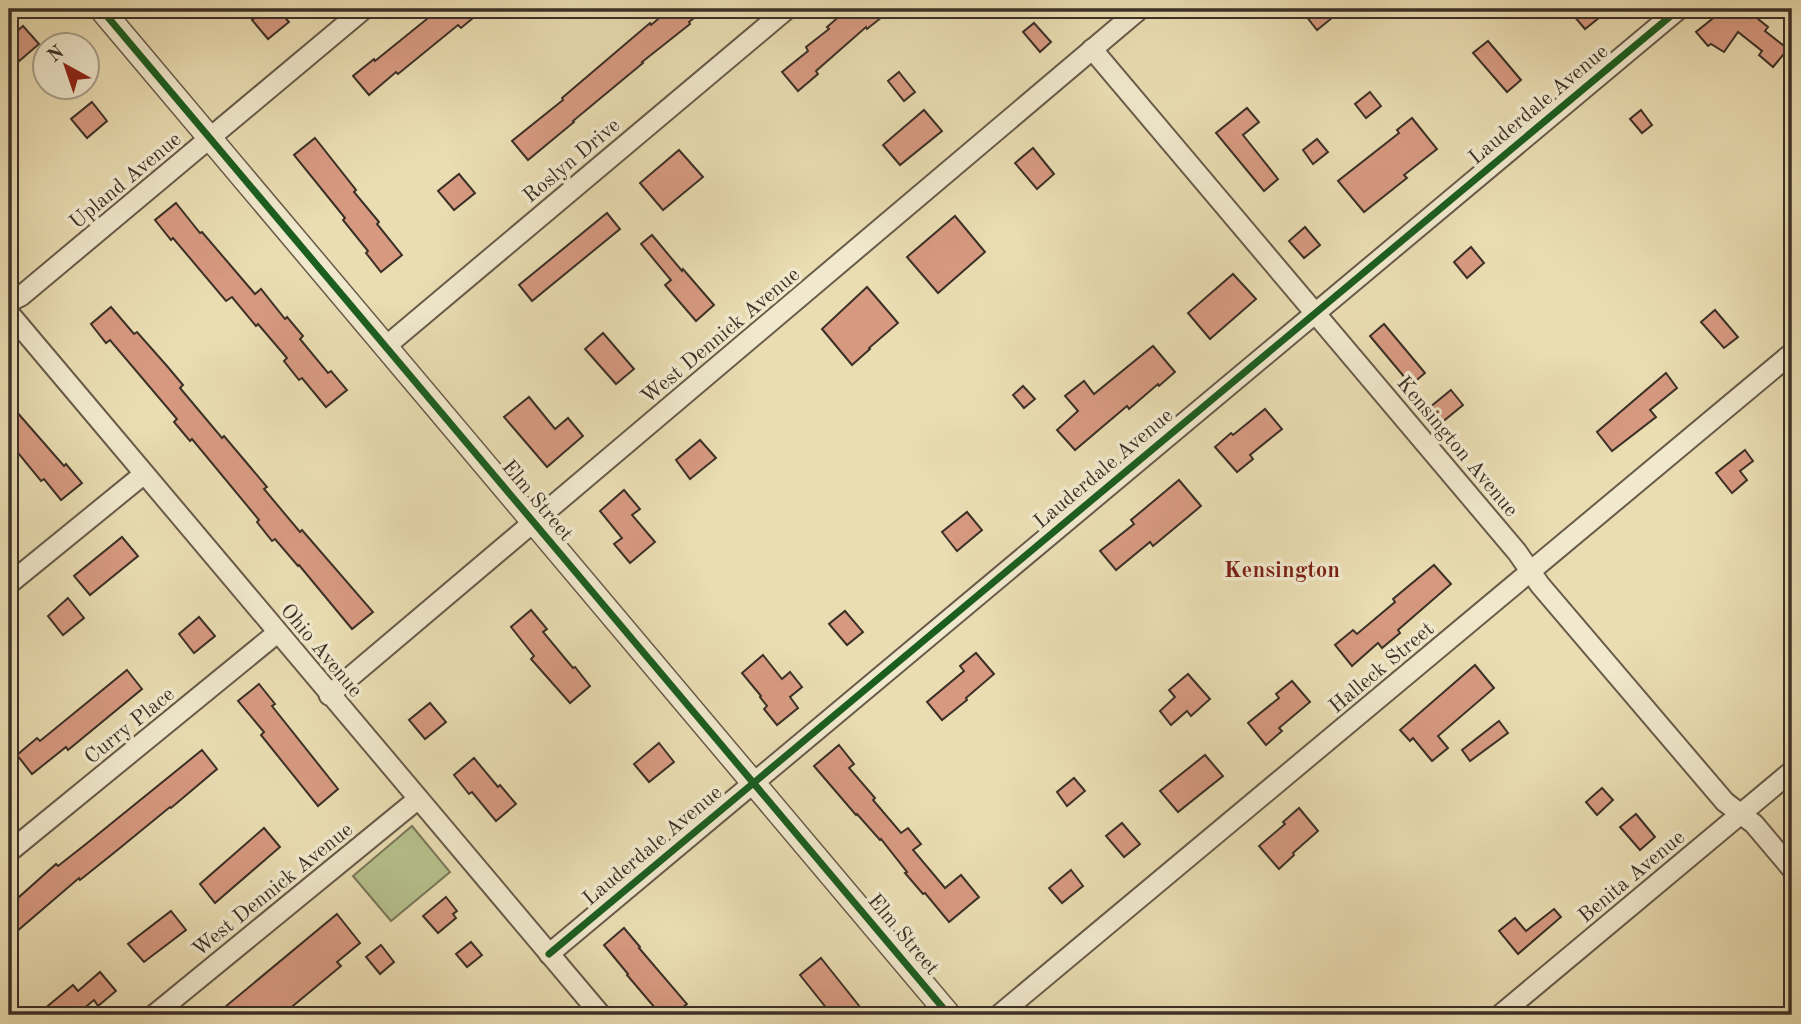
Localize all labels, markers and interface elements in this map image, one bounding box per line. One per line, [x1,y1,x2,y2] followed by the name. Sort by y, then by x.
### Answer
[32,32,102,102] north arrow
[1466,41,1612,169] street label: Lauderdale Avenue
[45,43,69,67] text: N
[520,115,624,207] street label: Roslyn Drive
[66,129,186,234] street label: Upland Avenue
[638,264,804,408] street label: West Dennick Avenue
[1392,373,1521,521] street label: Kensington Avenue
[1031,405,1177,533] street label: Lauderdale Avenue
[497,457,577,545] street label: Elm Street
[1224,559,1340,582] district label: Kensington
[276,600,366,702] street label: Ohio Avenue
[1326,618,1438,718] street label: Halleck Street
[81,684,179,769] street label: Curry Place
[580,782,726,910] street label: Lauderdale Avenue
[189,819,357,961] street label: West Dennick Avenue
[1575,827,1689,927] street label: Benita Avenue
[863,891,943,979] street label: Elm Street

